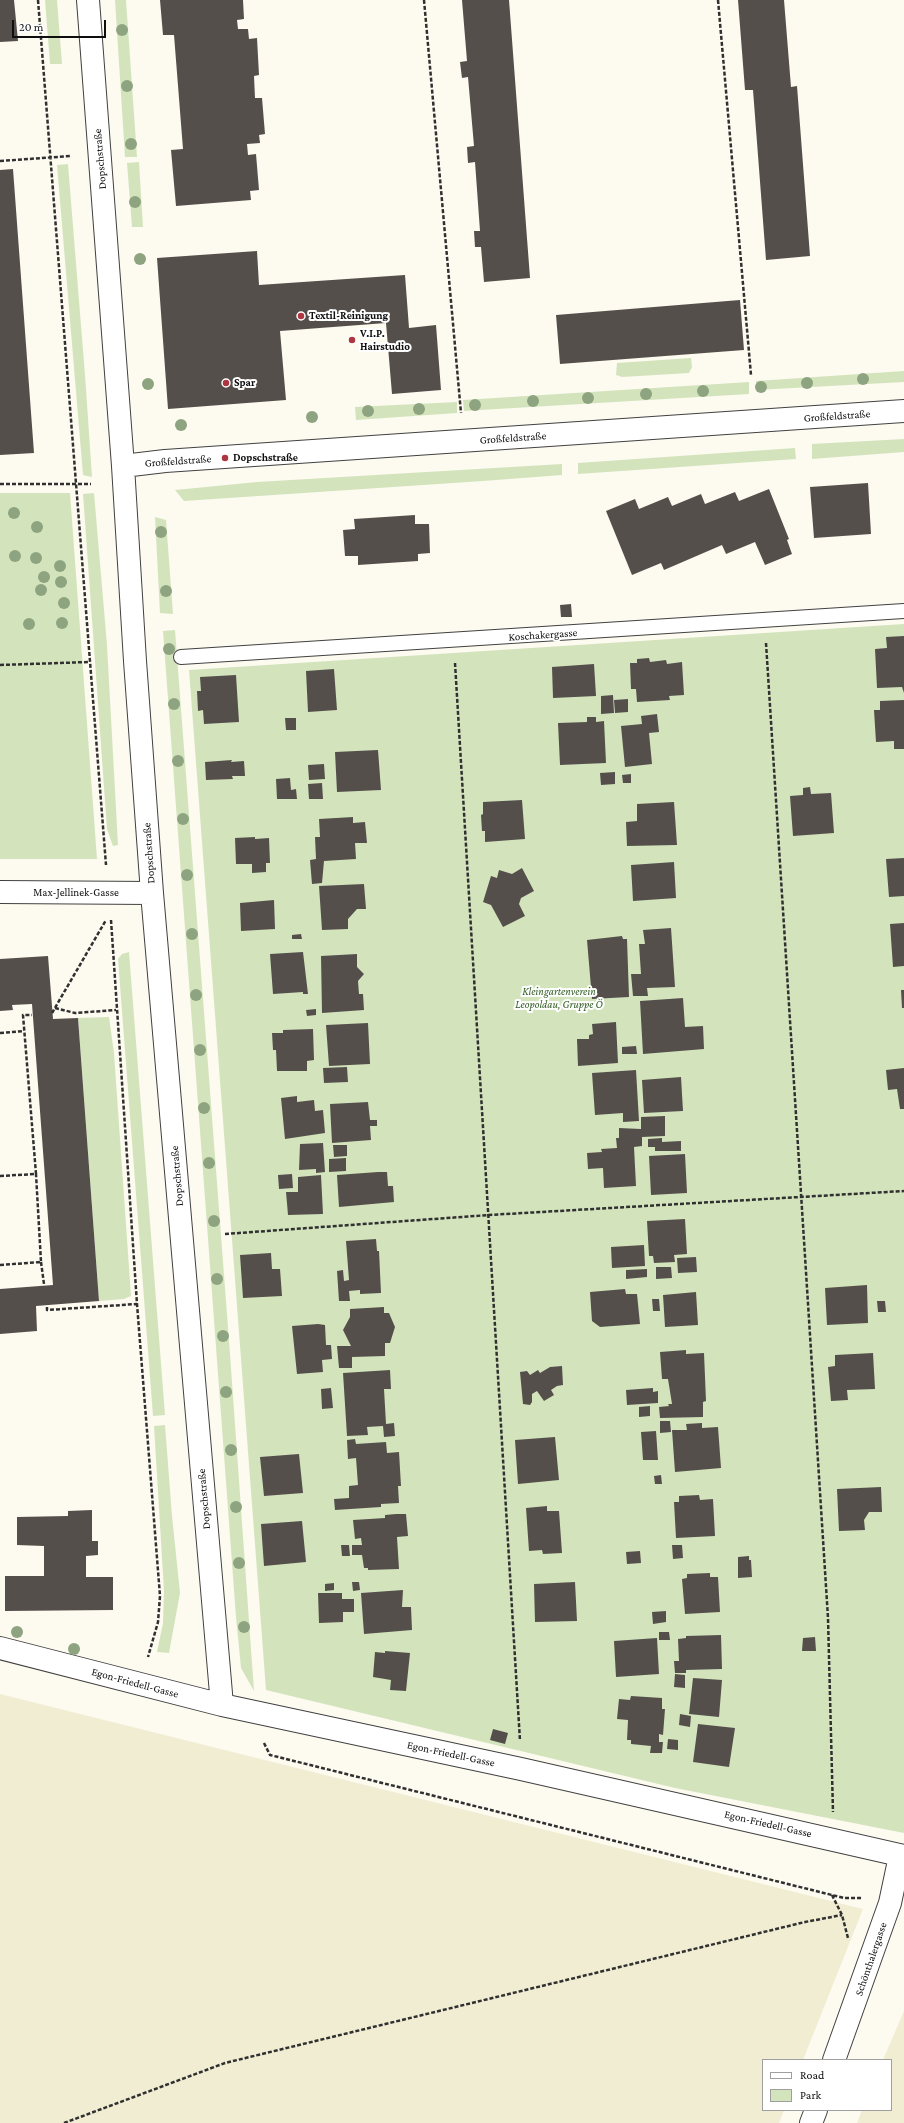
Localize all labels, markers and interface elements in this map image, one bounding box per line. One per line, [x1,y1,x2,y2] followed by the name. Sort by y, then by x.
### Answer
[14,12,108,38] scale bar
[19,20,43,34] text: 20 m
[91,128,109,190] street label: Dopschstraße
[309,309,388,323] place label: Textil-Reinigung
[296,311,306,321] marker: Textil-Reinigung
[360,327,410,353] place label: V.I.P. Hairstudio
[347,335,357,345] marker: V.I.P. Hairstudio
[234,376,255,390] place label: Spar
[221,378,231,388] marker: Spar
[803,407,871,425] street label: Großfeldstraße
[479,429,547,447] street label: Großfeldstraße
[233,451,298,465] place label: Dopschstraße
[144,452,212,470] street label: Großfeldstraße
[220,453,230,463] marker: Dopschstraße
[508,626,578,644] street label: Koschakergasse
[140,822,158,884] street label: Dopschstraße
[33,886,119,900] street label: Max-Jellinek-Gasse
[515,985,603,1011] park label: Kleingartenverein Leopoldau, Gruppe Ö
[168,1145,186,1207] street label: Dopschstraße
[195,1468,213,1530] street label: Dopschstraße
[90,1665,180,1701] street label: Egon-Friedell-Gasse
[406,1738,496,1770] street label: Egon-Friedell-Gasse
[723,1808,813,1840] street label: Egon-Friedell-Gasse
[852,1921,890,1997] street label: Schönthalergasse
[762,2059,892,2111] legend
[800,2068,824,2082] text: Road
[800,2088,821,2102] text: Park

